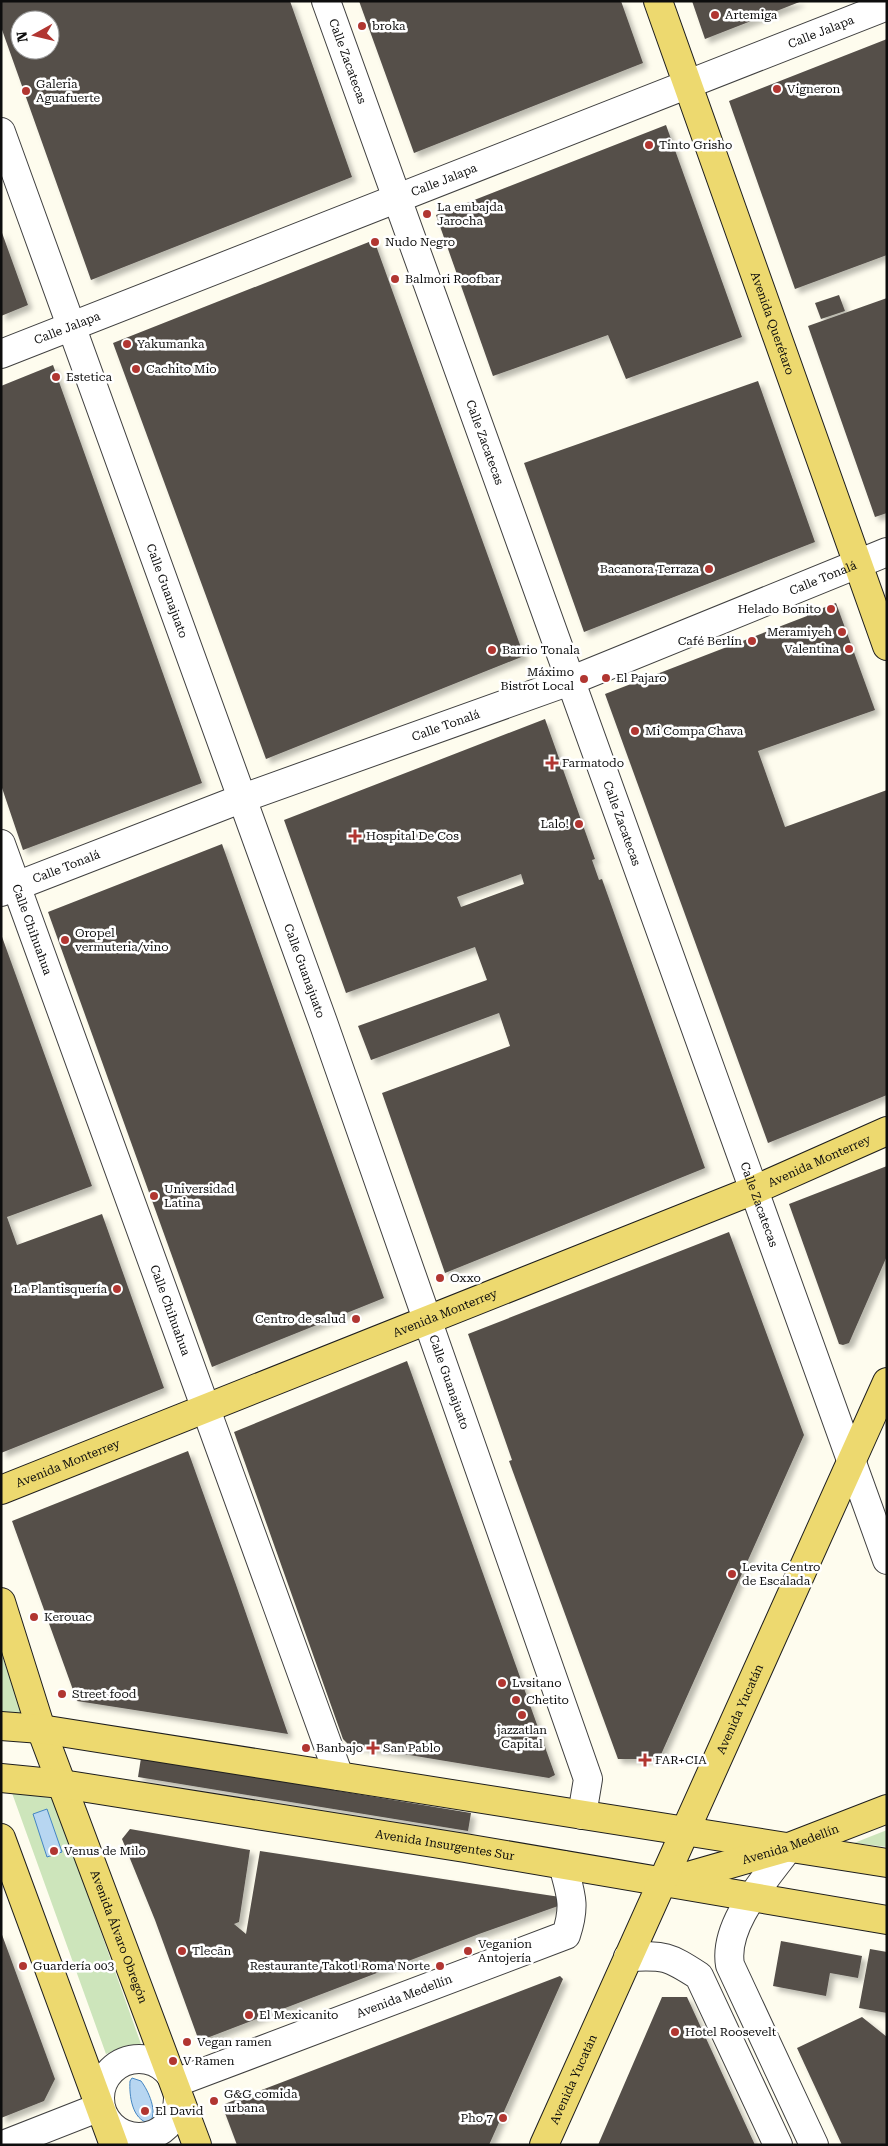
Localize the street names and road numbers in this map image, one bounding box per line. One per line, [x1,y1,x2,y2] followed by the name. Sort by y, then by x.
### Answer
[786,12,856,51] street label: Calle Jalapa
[326,17,369,106] street label: Calle Zacatecas
[409,161,479,199] street label: Calle Jalapa
[748,270,797,377] street label: Avenida Querétaro
[32,309,103,347] street label: Calle Jalapa
[463,398,507,487] street label: Calle Zacatecas
[144,542,191,640] street label: Calle Guanajuato
[787,558,859,598] street label: Calle Tonalá
[410,707,482,744] street label: Calle Tonalá
[600,779,644,868] street label: Calle Zacatecas
[30,847,102,886] street label: Calle Tonalá
[9,882,55,977] street label: Calle Chihuahua
[281,922,328,1020] street label: Calle Guanajuato
[766,1132,874,1190] street label: Avenida Monterrey
[737,1160,781,1249] street label: Calle Zacatecas
[147,1263,193,1358] street label: Calle Chihuahua
[391,1286,500,1340] street label: Avenida Monterrey
[426,1333,472,1431] street label: Calle Guanajuato
[14,1436,123,1490] street label: Avenida Monterrey
[714,1662,766,1756] street label: Avenida Yucatán
[740,1821,841,1867] street label: Avenida Medellín
[374,1827,516,1863] street label: Avenida Insurgentes Sur
[88,1868,150,2006] street label: Avenida Álvaro Obregón
[354,1972,454,2021] street label: Avenida Medellín
[547,2032,600,2126] street label: Avenida Yucatán

